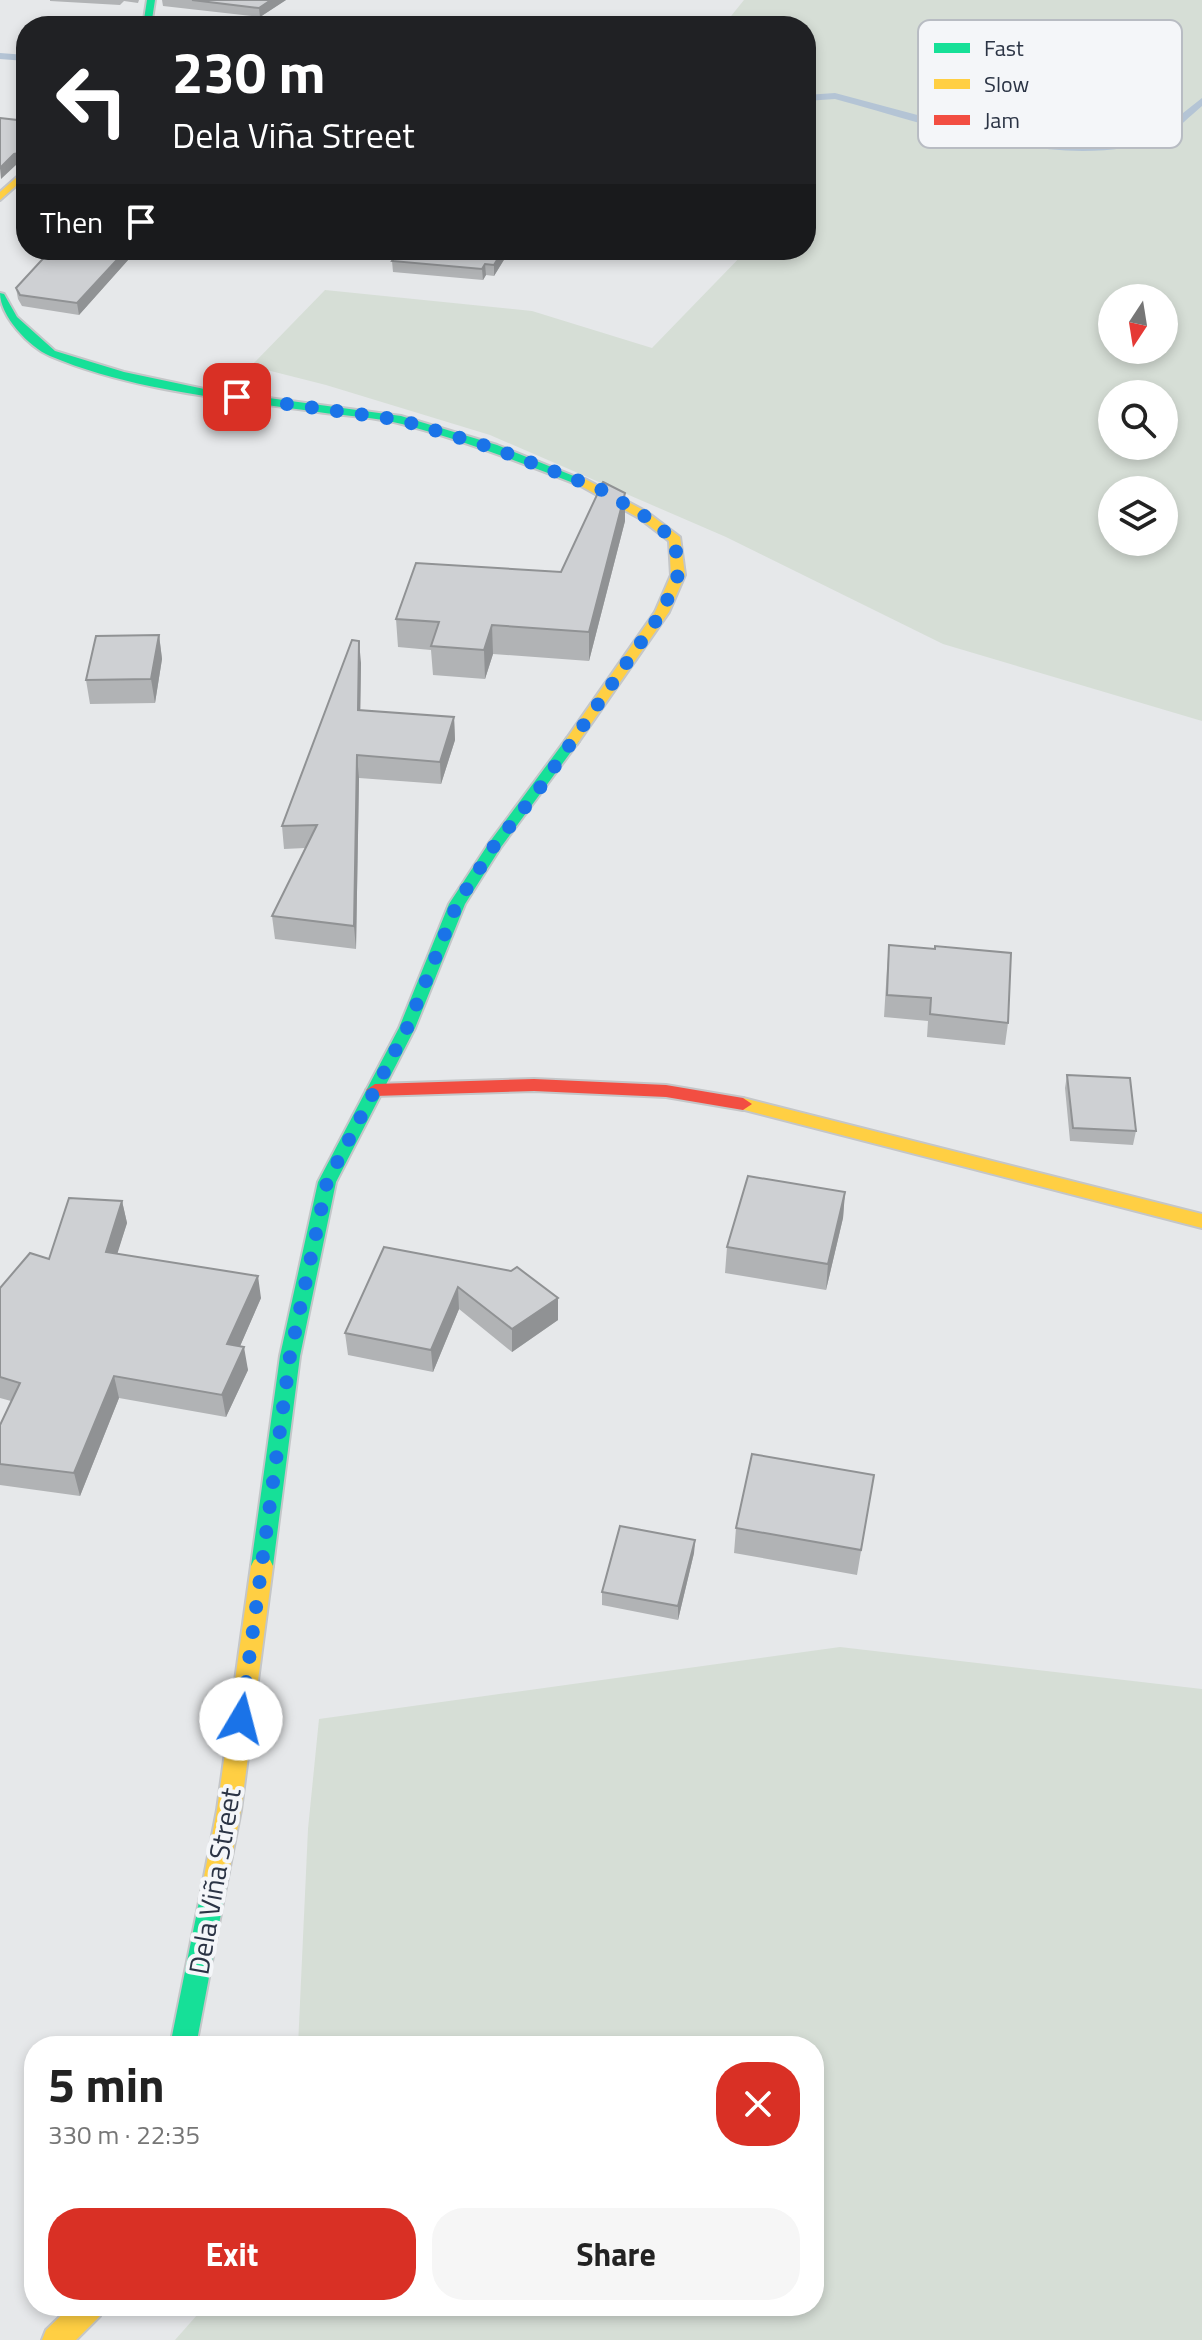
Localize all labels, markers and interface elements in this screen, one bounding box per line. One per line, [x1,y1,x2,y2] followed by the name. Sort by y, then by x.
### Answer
[918,20,1182,148] legend
[172,30,325,115] text: 230 m
[984,31,1024,65] text: Fast
[40,48,144,152] icon: left
[984,67,1030,101] text: Slow
[984,103,1020,137] text: Jam
[172,107,415,162] text: Dela Viña Street
[40,199,103,245] text: Then
[119,200,163,244] icon: arrive
[1098,284,1178,364] north arrow
[1098,284,1178,556] map controls
[203,363,271,431] pin
[215,375,259,419] icon: arrive
[1098,380,1178,460] button: search
[1098,476,1178,556] button: layers
[199,1677,283,1761] position arrow
[176,1784,252,1978] street label: Dela Viña Street
[48,2048,165,2121] text: 5 min
[716,2062,800,2146] button: close
[48,2115,200,2154] text: 330 m · 22:35
[48,2208,416,2300] button: Exit
[432,2208,800,2300] button: Share

